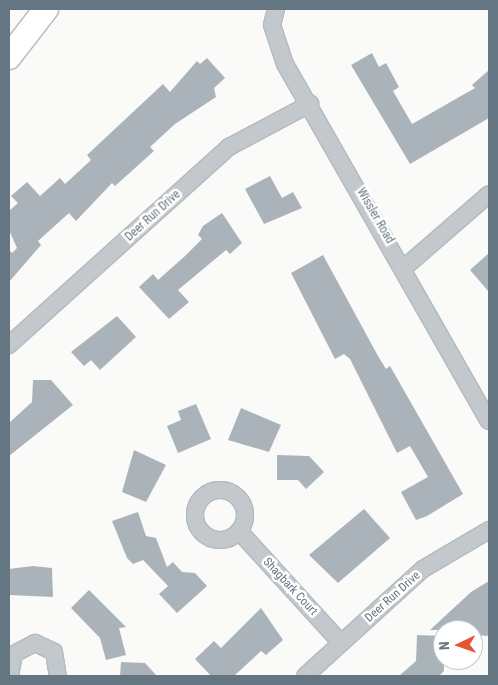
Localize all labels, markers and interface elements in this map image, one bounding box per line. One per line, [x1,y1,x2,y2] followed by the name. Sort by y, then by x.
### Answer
[353,186,397,246] street label: Wissler Road
[122,188,184,244] street label: Deer Run Drive
[260,555,320,619] street label: Shagbark Court
[362,569,424,625] street label: Deer Run Drive
[433,620,483,670] north arrow
[436,641,452,650] text: N

